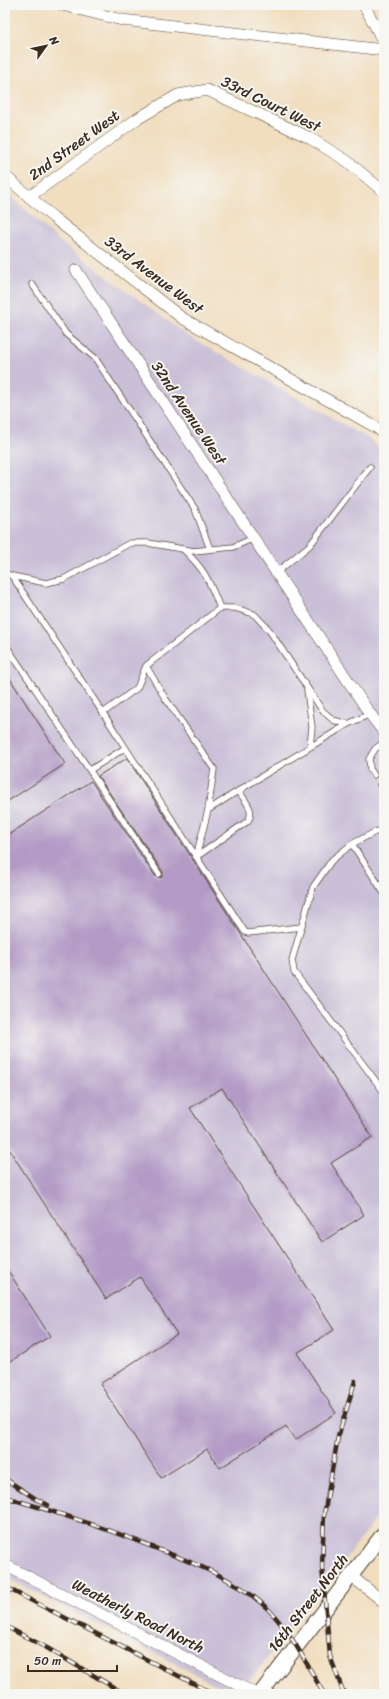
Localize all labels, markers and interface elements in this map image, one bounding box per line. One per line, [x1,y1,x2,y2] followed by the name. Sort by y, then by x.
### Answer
[26,26,66,66] north arrow
[43,32,64,50] text: N
[217,69,326,140] street label: 33rd Court West
[23,103,125,187] street label: 2nd Street West
[99,229,210,322] street label: 33rd Avenue West
[144,356,234,471] street label: 32nd Avenue West
[261,1548,355,1658] street label: 16th Street North
[67,1571,209,1661] street label: Weatherly Road North
[28,1647,117,1673] scale bar
[34,1650,61,1672] text: 50 m

